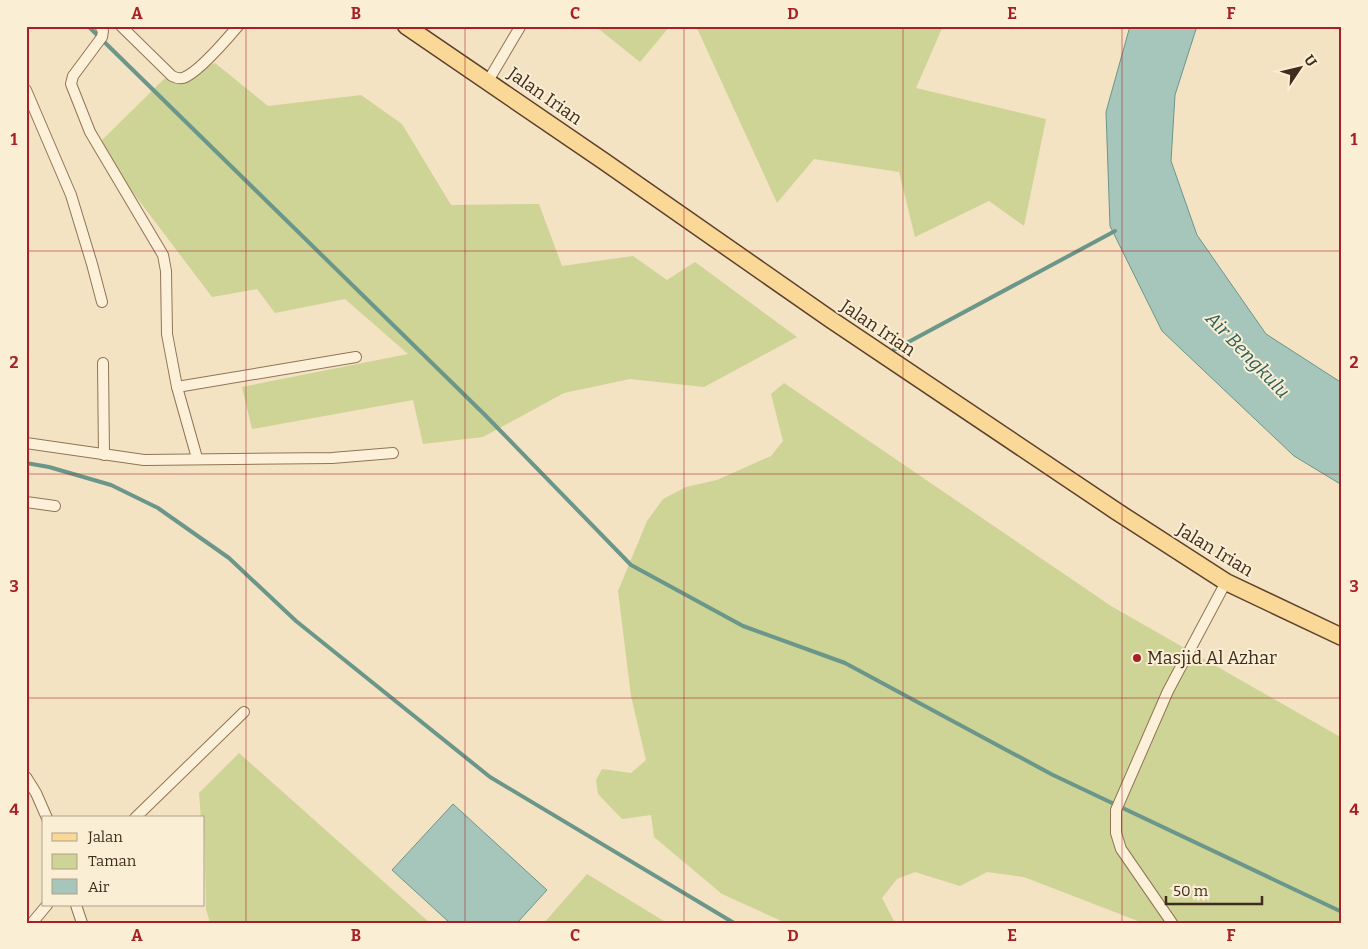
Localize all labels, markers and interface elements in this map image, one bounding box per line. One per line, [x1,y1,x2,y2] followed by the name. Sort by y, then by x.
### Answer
[131,4,143,23] text: A
[351,4,361,23] text: B
[570,4,580,23] text: C
[787,4,799,23] text: D
[1007,4,1017,23] text: E
[1227,4,1236,23] text: F
[1276,42,1326,92] north arrow
[1300,52,1321,70] text: U
[503,62,587,130] street label: Jalan Irian
[11,130,18,149] text: 1
[1351,130,1358,149] text: 1
[836,294,920,361] street label: Jalan Irian
[1200,306,1295,403] water label: Air Bengkulu
[9,353,19,372] text: 2
[1349,353,1359,372] text: 2
[1172,518,1258,582] street label: Jalan Irian
[9,577,19,596] text: 3
[1349,577,1359,596] text: 3
[1147,647,1277,669] place label: Masjid Al Azhar
[1131,652,1143,664] marker: Masjid Al Azhar
[9,800,19,819] text: 4
[1349,800,1359,819] text: 4
[42,816,205,906] legend
[87,828,123,846] text: Jalan
[88,852,137,870] text: Taman
[1166,874,1262,906] scale bar
[88,878,110,896] text: Air
[1173,882,1209,900] text: 50 m
[131,926,143,945] text: A
[351,926,361,945] text: B
[570,926,580,945] text: C
[787,926,799,945] text: D
[1007,926,1017,945] text: E
[1227,926,1236,945] text: F

